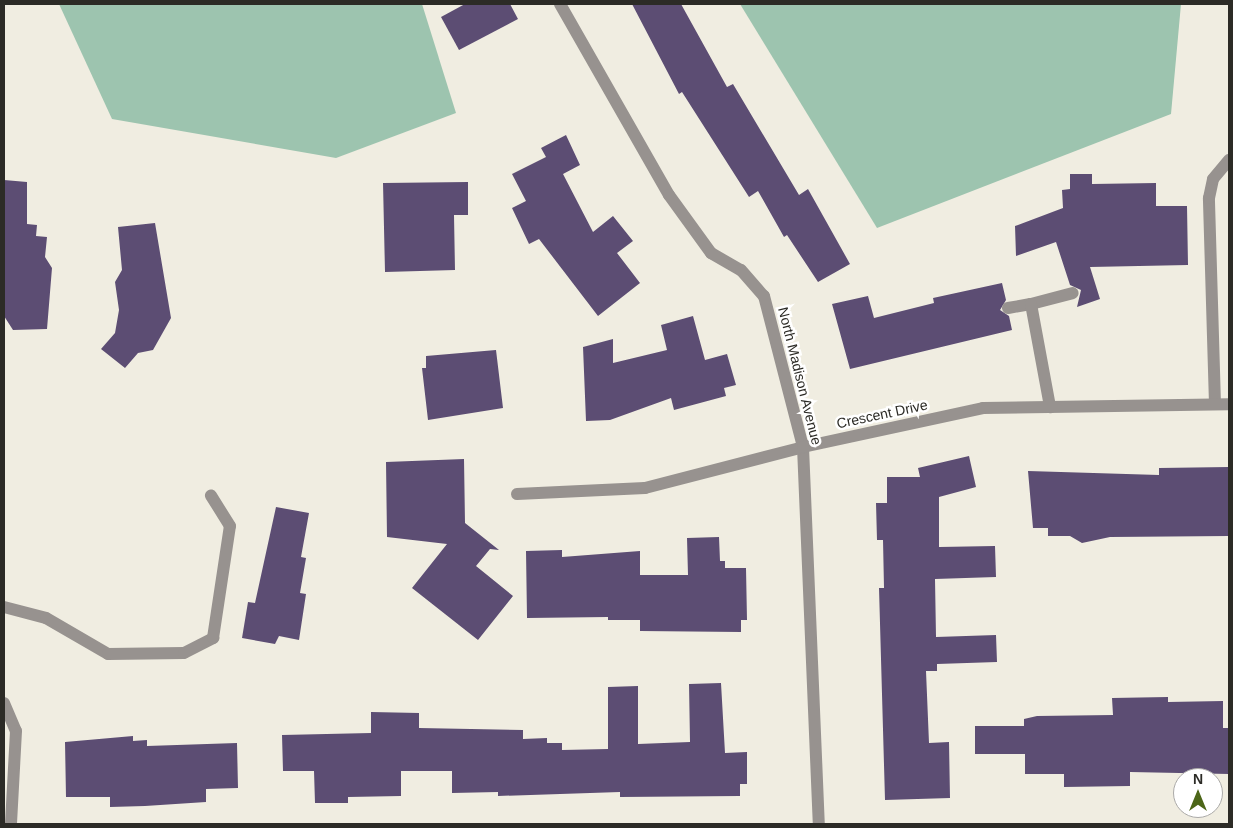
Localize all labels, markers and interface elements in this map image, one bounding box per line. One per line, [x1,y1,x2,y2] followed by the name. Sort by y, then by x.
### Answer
[775,305,825,447] street label: North Madison Avenue
[835,396,929,432] street label: Crescent Drive
[1173,768,1223,818] north arrow
[1193,771,1203,787] text: N

